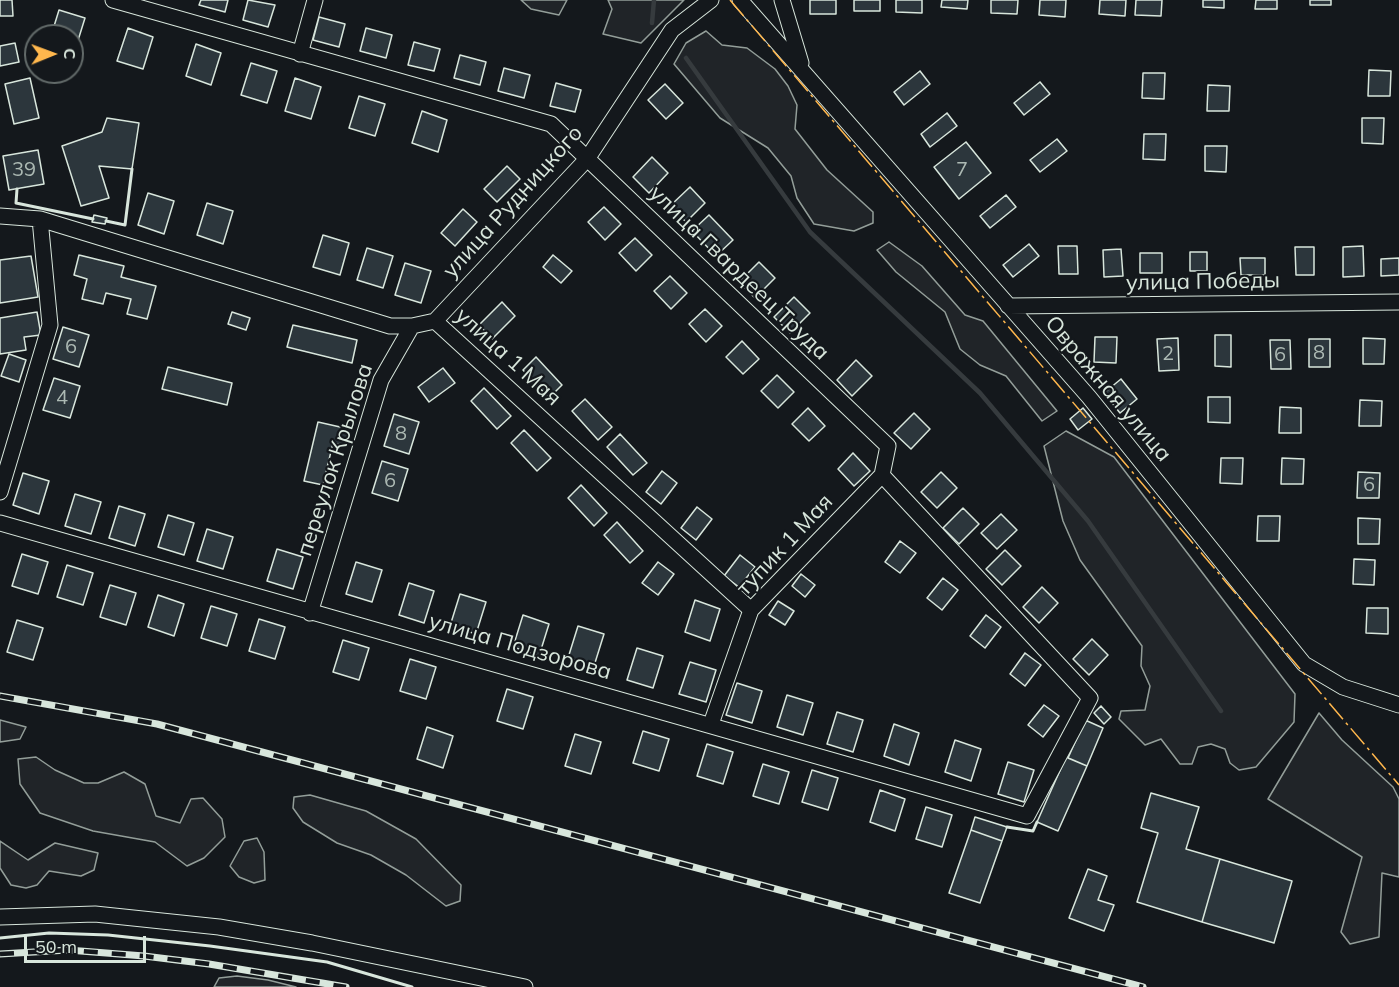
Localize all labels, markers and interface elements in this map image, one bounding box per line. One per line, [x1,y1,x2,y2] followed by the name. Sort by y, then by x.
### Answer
[24,24,84,84] north arrow
[60,48,80,59] text: С
[438,120,588,284] street label: улица Рудницкого
[12,158,36,182] house number: 39
[956,158,968,182] house number: 7
[644,180,834,366] street label: улица Гвардеец Труда
[1126,267,1280,297] street label: улица Победы
[450,303,566,411] street label: улица 1 Мая
[1039,311,1177,467] street label: Овражная улица
[65,335,77,359] house number: 6
[1313,341,1325,365] house number: 8
[1162,342,1174,366] house number: 2
[1274,343,1286,367] house number: 6
[291,360,379,560] street label: переулок Крылова
[56,386,68,410] house number: 4
[395,422,407,446] house number: 8
[384,469,396,493] house number: 6
[1363,473,1375,497] house number: 6
[731,489,839,601] street label: тупик 1 Мая
[426,608,614,686] street label: улица Подзорова
[27,924,148,962] scale bar
[35,935,77,958] text: 50 m

